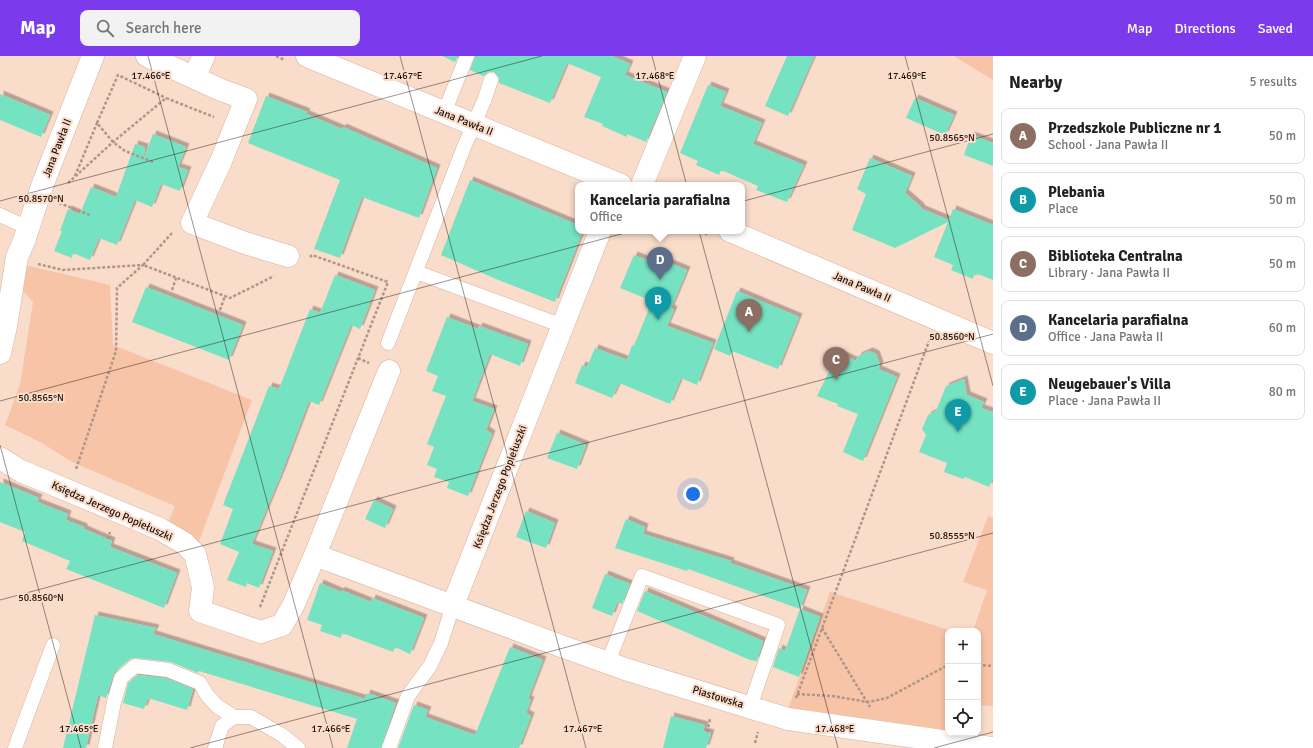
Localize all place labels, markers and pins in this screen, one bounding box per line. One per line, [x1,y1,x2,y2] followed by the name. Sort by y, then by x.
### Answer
[647,247,673,280] pin: D
[645,287,671,320] pin: B
[736,299,762,332] pin: A
[823,347,849,380] pin: C
[945,399,971,432] pin: E

